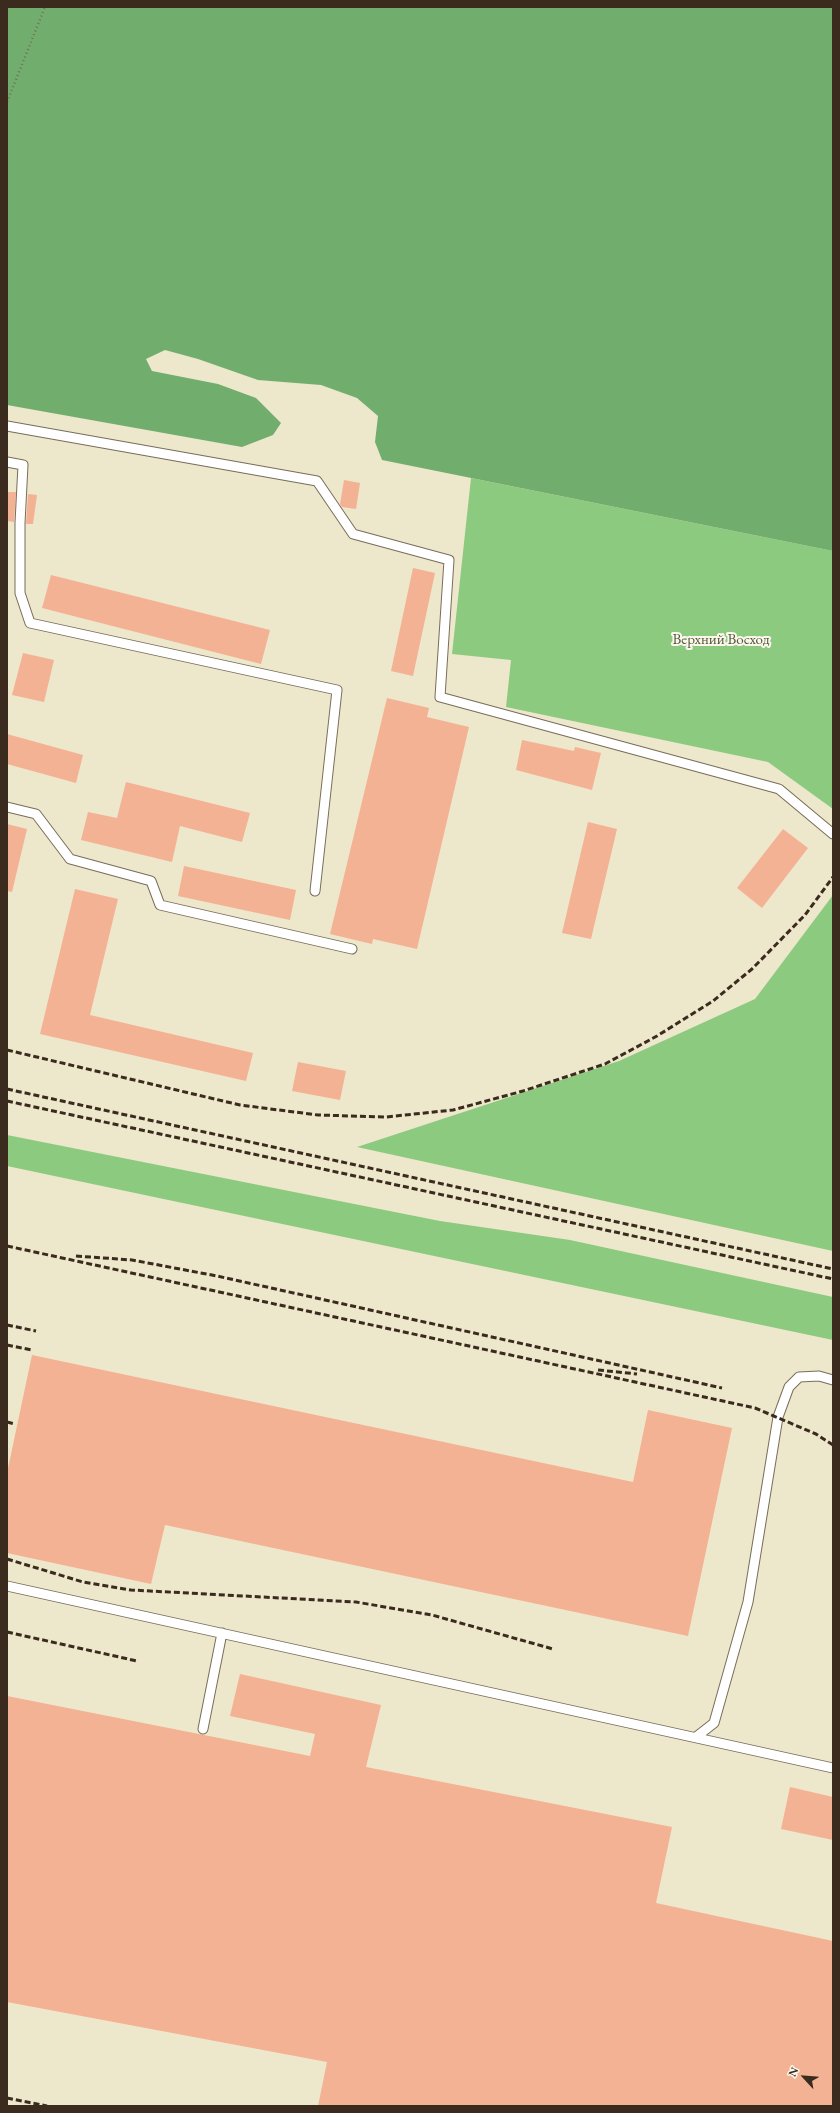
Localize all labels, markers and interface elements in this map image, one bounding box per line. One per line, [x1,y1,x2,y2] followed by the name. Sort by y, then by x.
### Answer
[673,631,769,649] park label: Верхний Восход
[784,2057,824,2097] north arrow
[785,2065,801,2079] text: N

